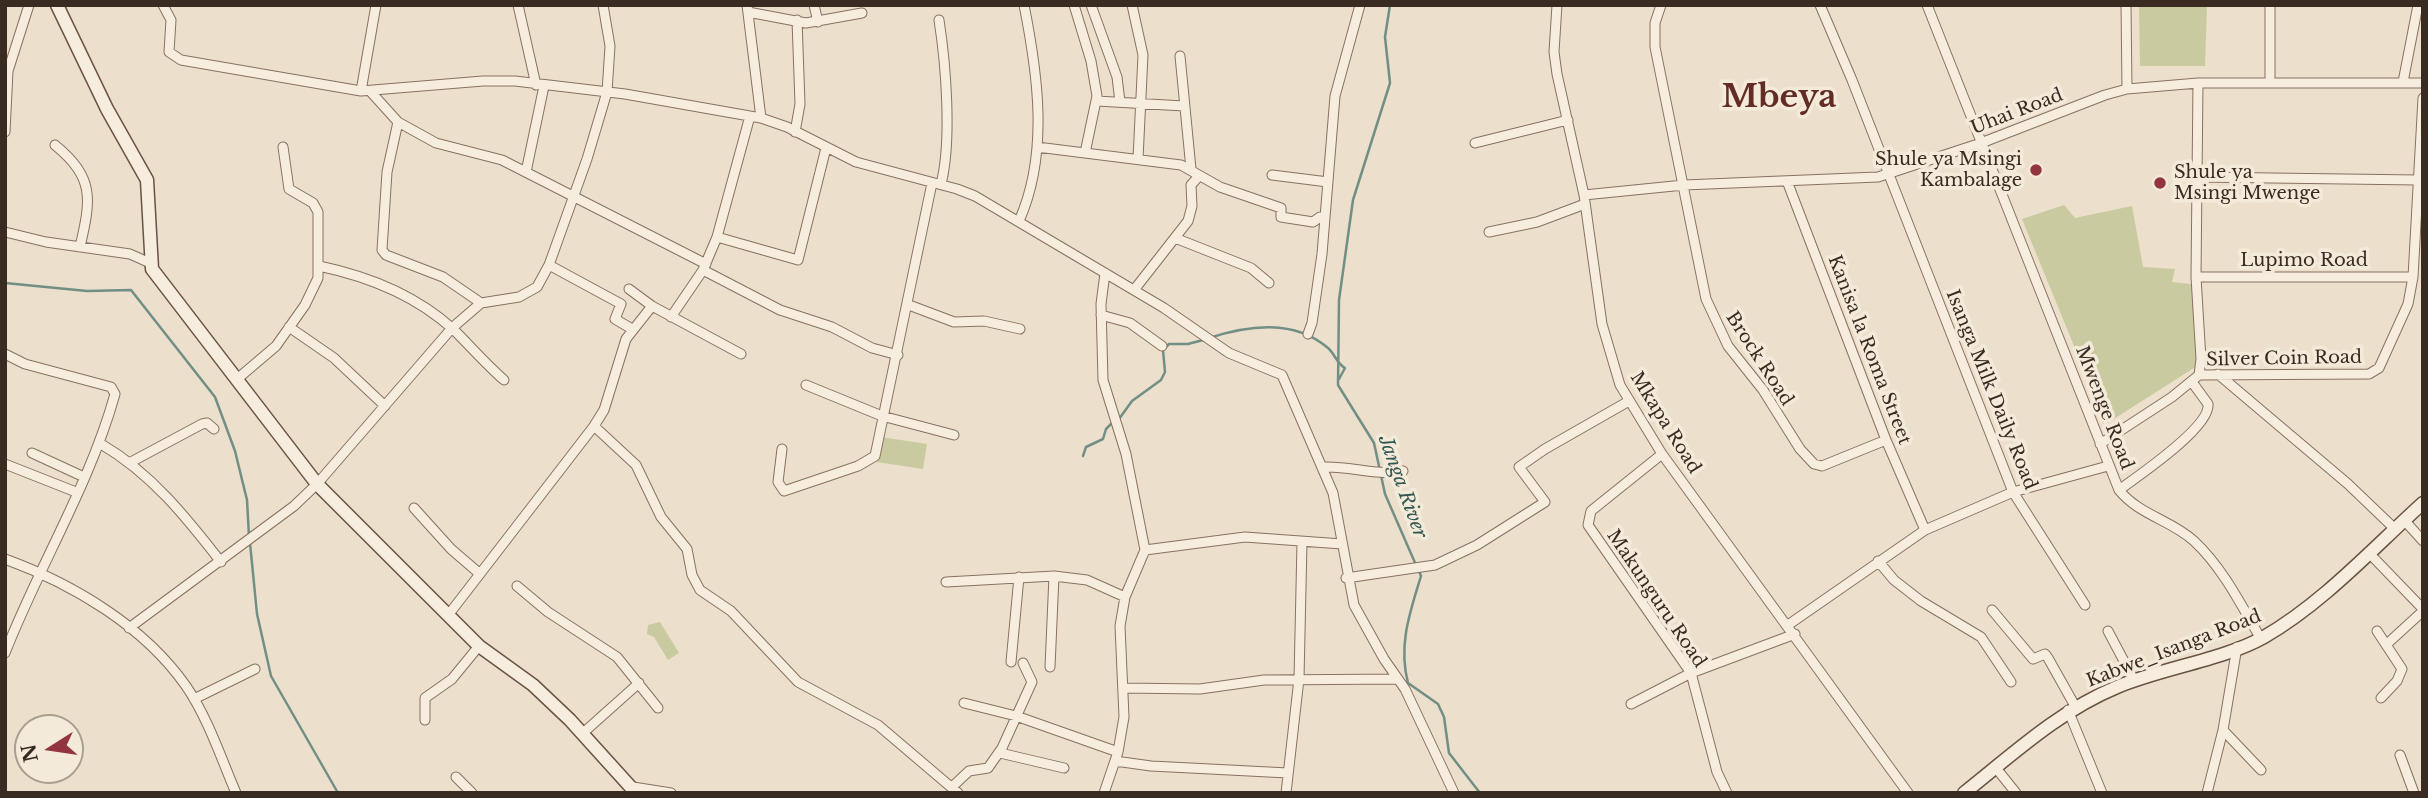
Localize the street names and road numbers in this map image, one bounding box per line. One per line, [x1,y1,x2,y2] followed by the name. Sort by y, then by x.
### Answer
[1968,85,2066,139] street label: Uhai Road
[2240,250,2368,272] street label: Lupimo Road
[1823,252,1915,448] street label: Kanisa la Roma Street
[1941,287,2041,493] street label: Isanga Milk Daily Road
[1721,308,1797,410] street label: Brock Road
[2070,343,2138,473] street label: Mwenge Road
[2206,347,2362,371] street label: Silver Coin Road
[1625,368,1705,478] street label: Mkapa Road
[1602,526,1710,672] street label: Makunguru Road
[2084,606,2264,692] street label: Kabwe_Isanga Road

